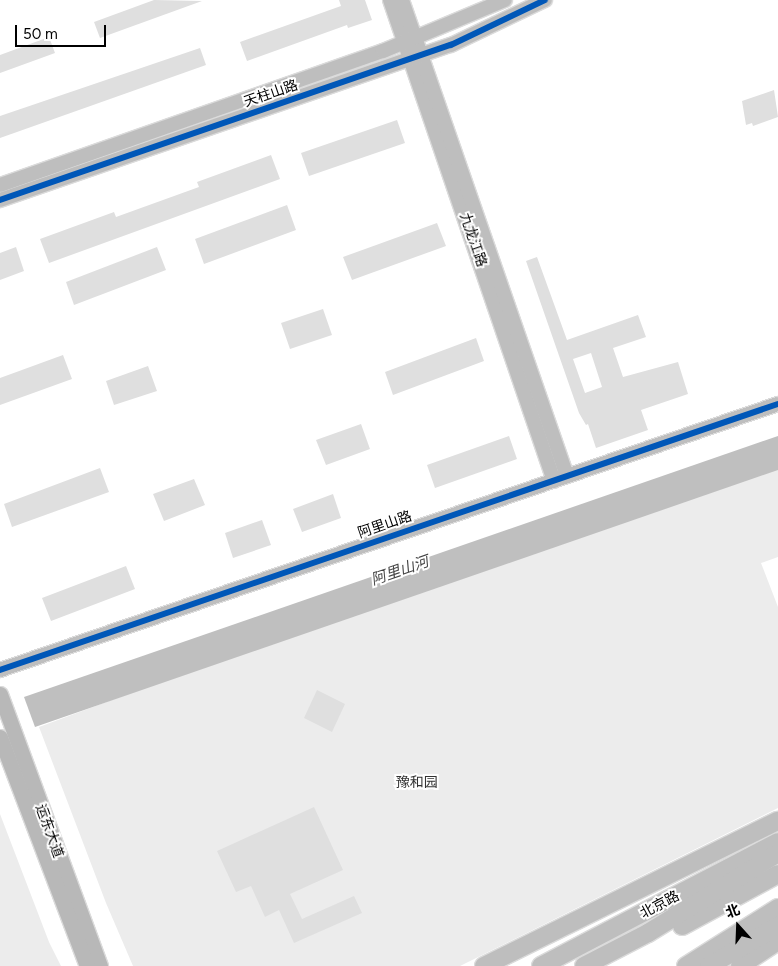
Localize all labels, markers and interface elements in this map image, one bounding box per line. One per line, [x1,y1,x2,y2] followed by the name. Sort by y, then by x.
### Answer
[18,15,109,47] scale bar
[23,25,58,43] text: 50 m
[242,77,300,111] street label: 天柱山路
[456,211,490,269] street label: 九龙江路
[356,508,414,542] street label: 阿里山路
[369,553,431,589] water label: 阿里山河
[396,775,438,791] park label: 豫和园
[32,802,66,860] street label: 运东大道
[638,888,682,922] street label: 北京路
[713,901,763,951] north arrow
[723,901,742,922] text: 北

